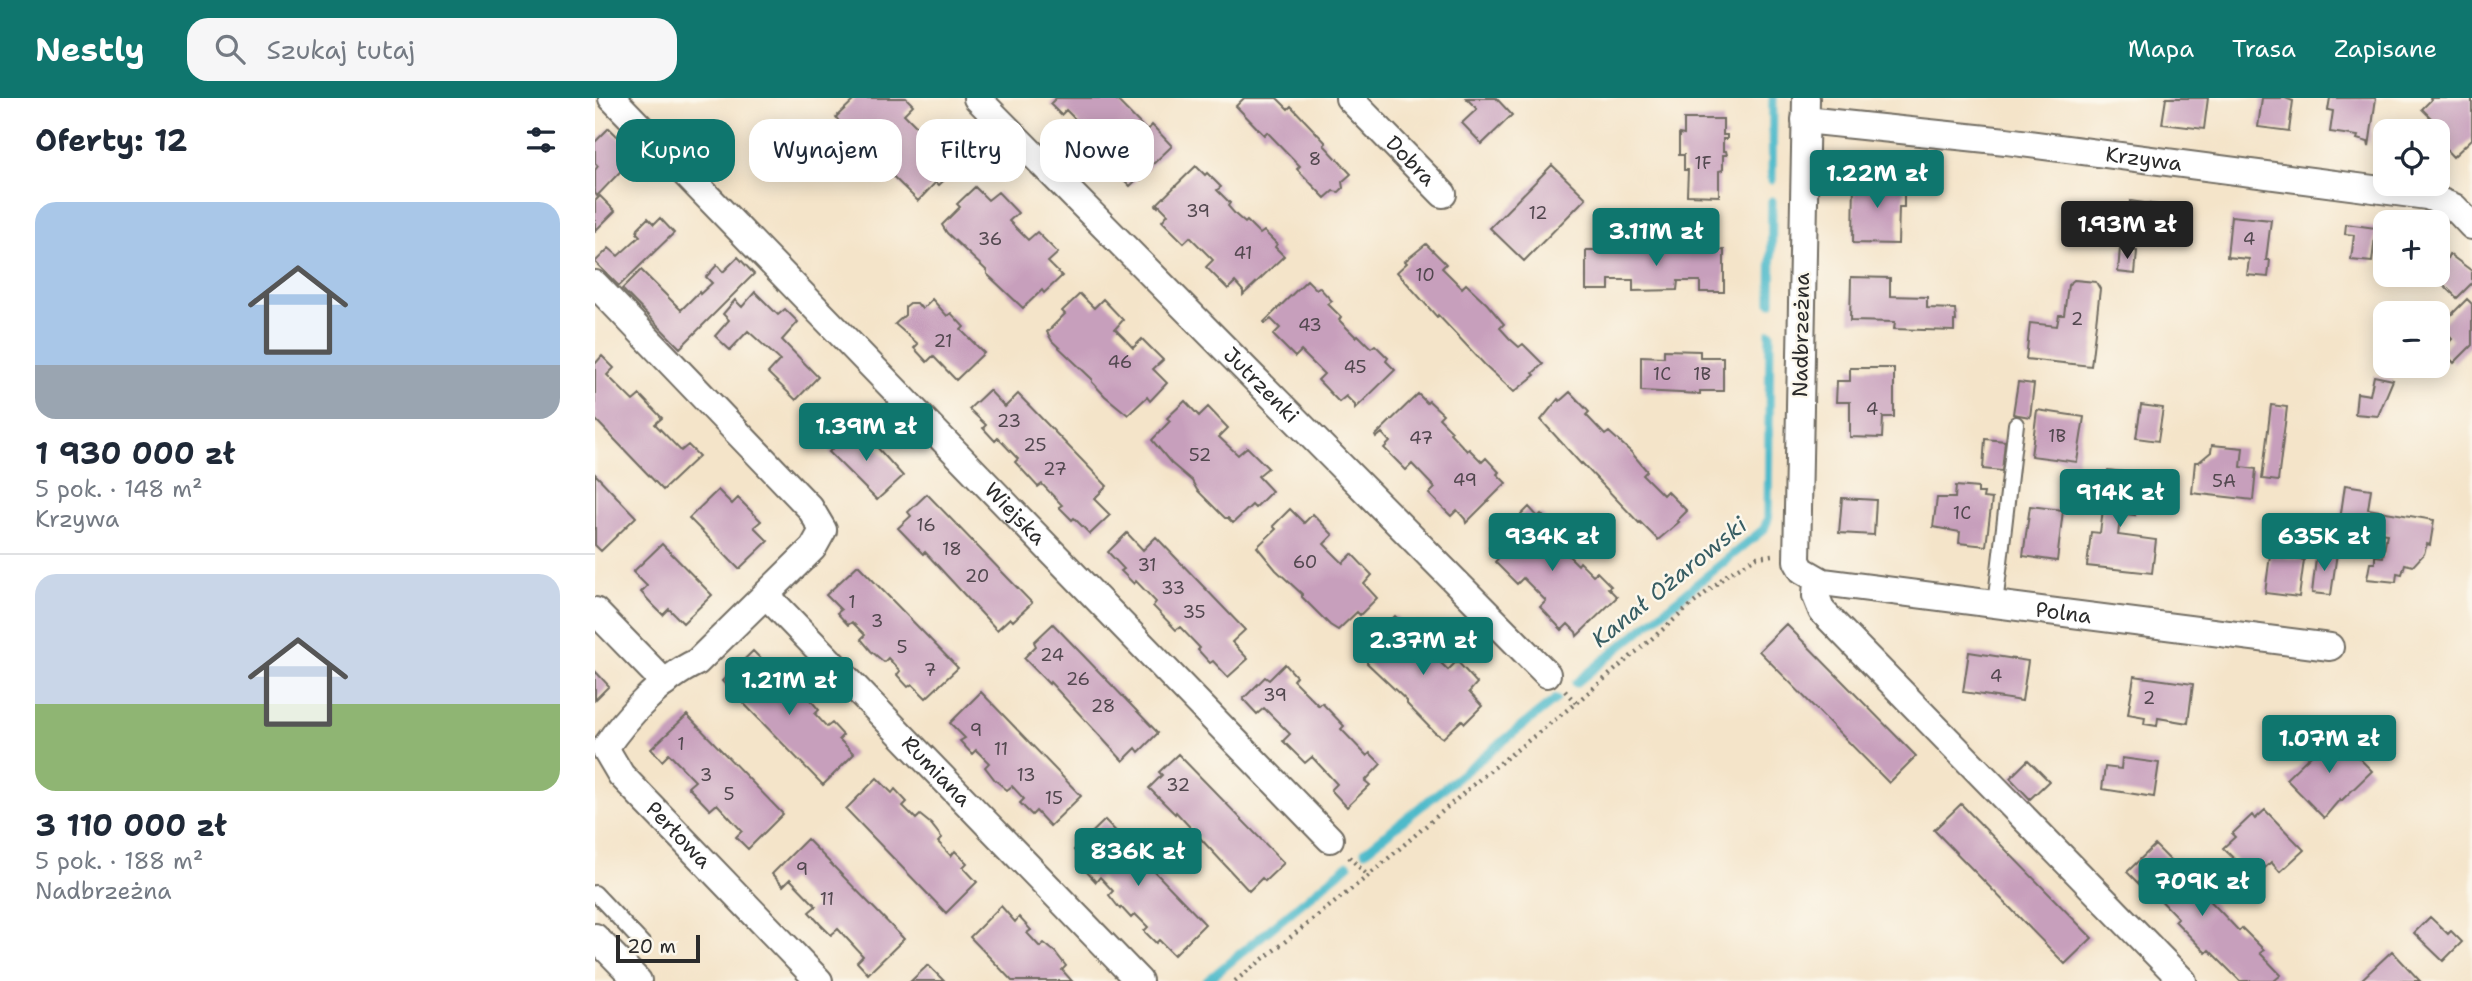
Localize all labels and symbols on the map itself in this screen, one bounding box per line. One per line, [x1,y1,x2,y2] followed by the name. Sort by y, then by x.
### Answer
[1380,130,1442,192] street label: Dobra
[2104,140,2184,178] street label: Krzywa
[1309,147,1321,171] house number: 8
[1805,150,1949,210] pin: 1.22M zł
[1694,151,1712,175] house number: 1F
[1186,199,1210,223] house number: 39
[1528,201,1548,225] house number: 12
[2055,202,2199,261] pin: 1.93M zł
[1584,208,1728,268] pin: 3.11M zł
[978,227,1002,251] house number: 36
[2243,227,2255,251] house number: 4
[1233,241,1253,265] house number: 41
[1415,263,1435,287] house number: 10
[1786,272,1816,398] street label: Nadbrzeżna
[2071,307,2083,331] house number: 2
[1298,313,1322,337] house number: 43
[933,329,953,353] house number: 21
[1217,341,1305,429] street label: Jutrzenki
[1108,350,1132,374] house number: 46
[1343,355,1367,379] house number: 45
[1653,362,1671,386] house number: 1C
[1693,362,1711,386] house number: 1B
[1866,397,1878,421] house number: 4
[794,404,938,463] pin: 1.39M zł
[997,409,1021,433] house number: 23
[2048,424,2066,448] house number: 1B
[1409,426,1433,450] house number: 47
[1023,433,1047,457] house number: 25
[1189,443,1211,467] house number: 52
[1043,457,1067,481] house number: 27
[1453,468,1477,492] house number: 49
[2212,469,2236,493] house number: 5A
[2055,470,2185,529] pin: 914K zł
[978,476,1052,551] street label: Wiejska
[1953,501,1971,525] house number: 1C
[1585,510,1753,654] water label: Kanał Ożarowski
[916,513,936,537] house number: 16
[1487,514,1617,573] pin: 934K zł
[2259,514,2389,573] pin: 635K zł
[942,537,962,561] house number: 18
[1293,550,1317,574] house number: 60
[1137,553,1157,577] house number: 31
[965,564,989,588] house number: 20
[1161,576,1185,600] house number: 33
[848,590,856,614] house number: 1
[2034,595,2093,630] street label: Polna
[1182,600,1206,624] house number: 35
[871,609,883,633] house number: 3
[1351,618,1495,677] pin: 2.37M zł
[896,635,908,659] house number: 5
[1040,643,1064,667] house number: 24
[717,658,861,717] pin: 1.21M zł
[924,658,936,682] house number: 7
[1990,664,2002,688] house number: 4
[1066,667,1090,691] house number: 26
[1263,683,1287,707] house number: 39
[2143,686,2155,710] house number: 2
[1091,694,1115,718] house number: 28
[2257,716,2401,775] pin: 1.07M zł
[970,718,982,742] house number: 9
[895,730,977,813] street label: Rumiana
[677,732,685,756] house number: 1
[994,737,1008,761] house number: 11
[700,763,712,787] house number: 3
[1016,763,1036,787] house number: 13
[1166,773,1190,797] house number: 32
[723,782,735,806] house number: 5
[1045,786,1063,810] house number: 15
[640,795,717,875] street label: Perłowa
[1073,828,1203,888] pin: 836K zł
[796,857,808,881] house number: 9
[2137,858,2267,918] pin: 709K zł
[820,887,834,911] house number: 11
[616,932,700,964] scale bar

